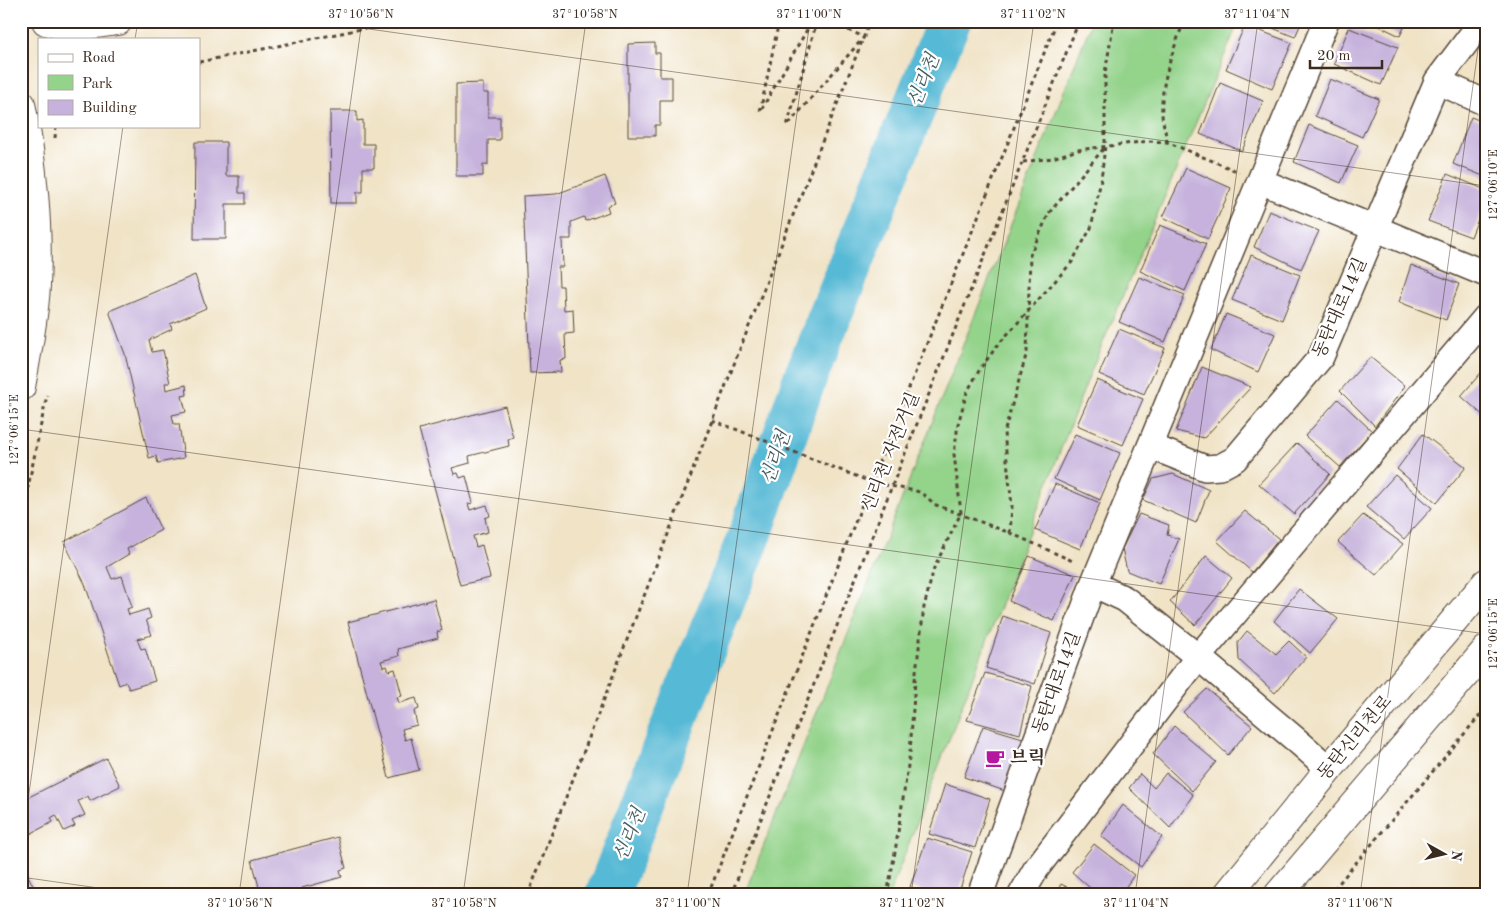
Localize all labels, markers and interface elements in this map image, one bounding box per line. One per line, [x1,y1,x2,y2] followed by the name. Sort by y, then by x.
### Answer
[328,8,394,21] text: 37°10'56"N
[552,8,618,21] text: 37°10'58"N
[776,9,842,21] text: 37°11'00"N
[1000,9,1066,21] text: 37°11'02"N
[1224,9,1290,21] text: 37°11'04"N
[38,38,200,128] legend
[1310,38,1382,70] scale bar
[903,49,945,110] water label: 신리천
[1317,49,1351,64] text: 20 m
[82,51,116,66] text: Road
[82,77,113,92] text: Park
[82,101,137,116] text: Building
[1488,149,1500,221] text: 127°06'10"E
[1309,255,1370,361] street label: 동탄대로14길
[858,389,923,514] street label: 신리천 자전거길
[8,394,21,466] text: 127°06'15"E
[756,426,795,487] water label: 신리천
[1487,598,1500,670] text: 127°06'15"E
[1029,629,1084,737] street label: 동탄대로14길
[1314,692,1395,784] street label: 동탄신리천로
[984,747,1006,769] cafe icon: 브릭
[1010,747,1045,767] place label: 브릭
[609,803,651,864] water label: 신리천
[1420,828,1470,878] north arrow
[1448,849,1464,862] text: N
[207,897,273,910] text: 37°10'56"N
[431,897,497,910] text: 37°10'58"N
[655,898,721,910] text: 37°11'00"N
[879,898,945,910] text: 37°11'02"N
[1103,898,1169,910] text: 37°11'04"N
[1327,898,1393,910] text: 37°11'06"N

